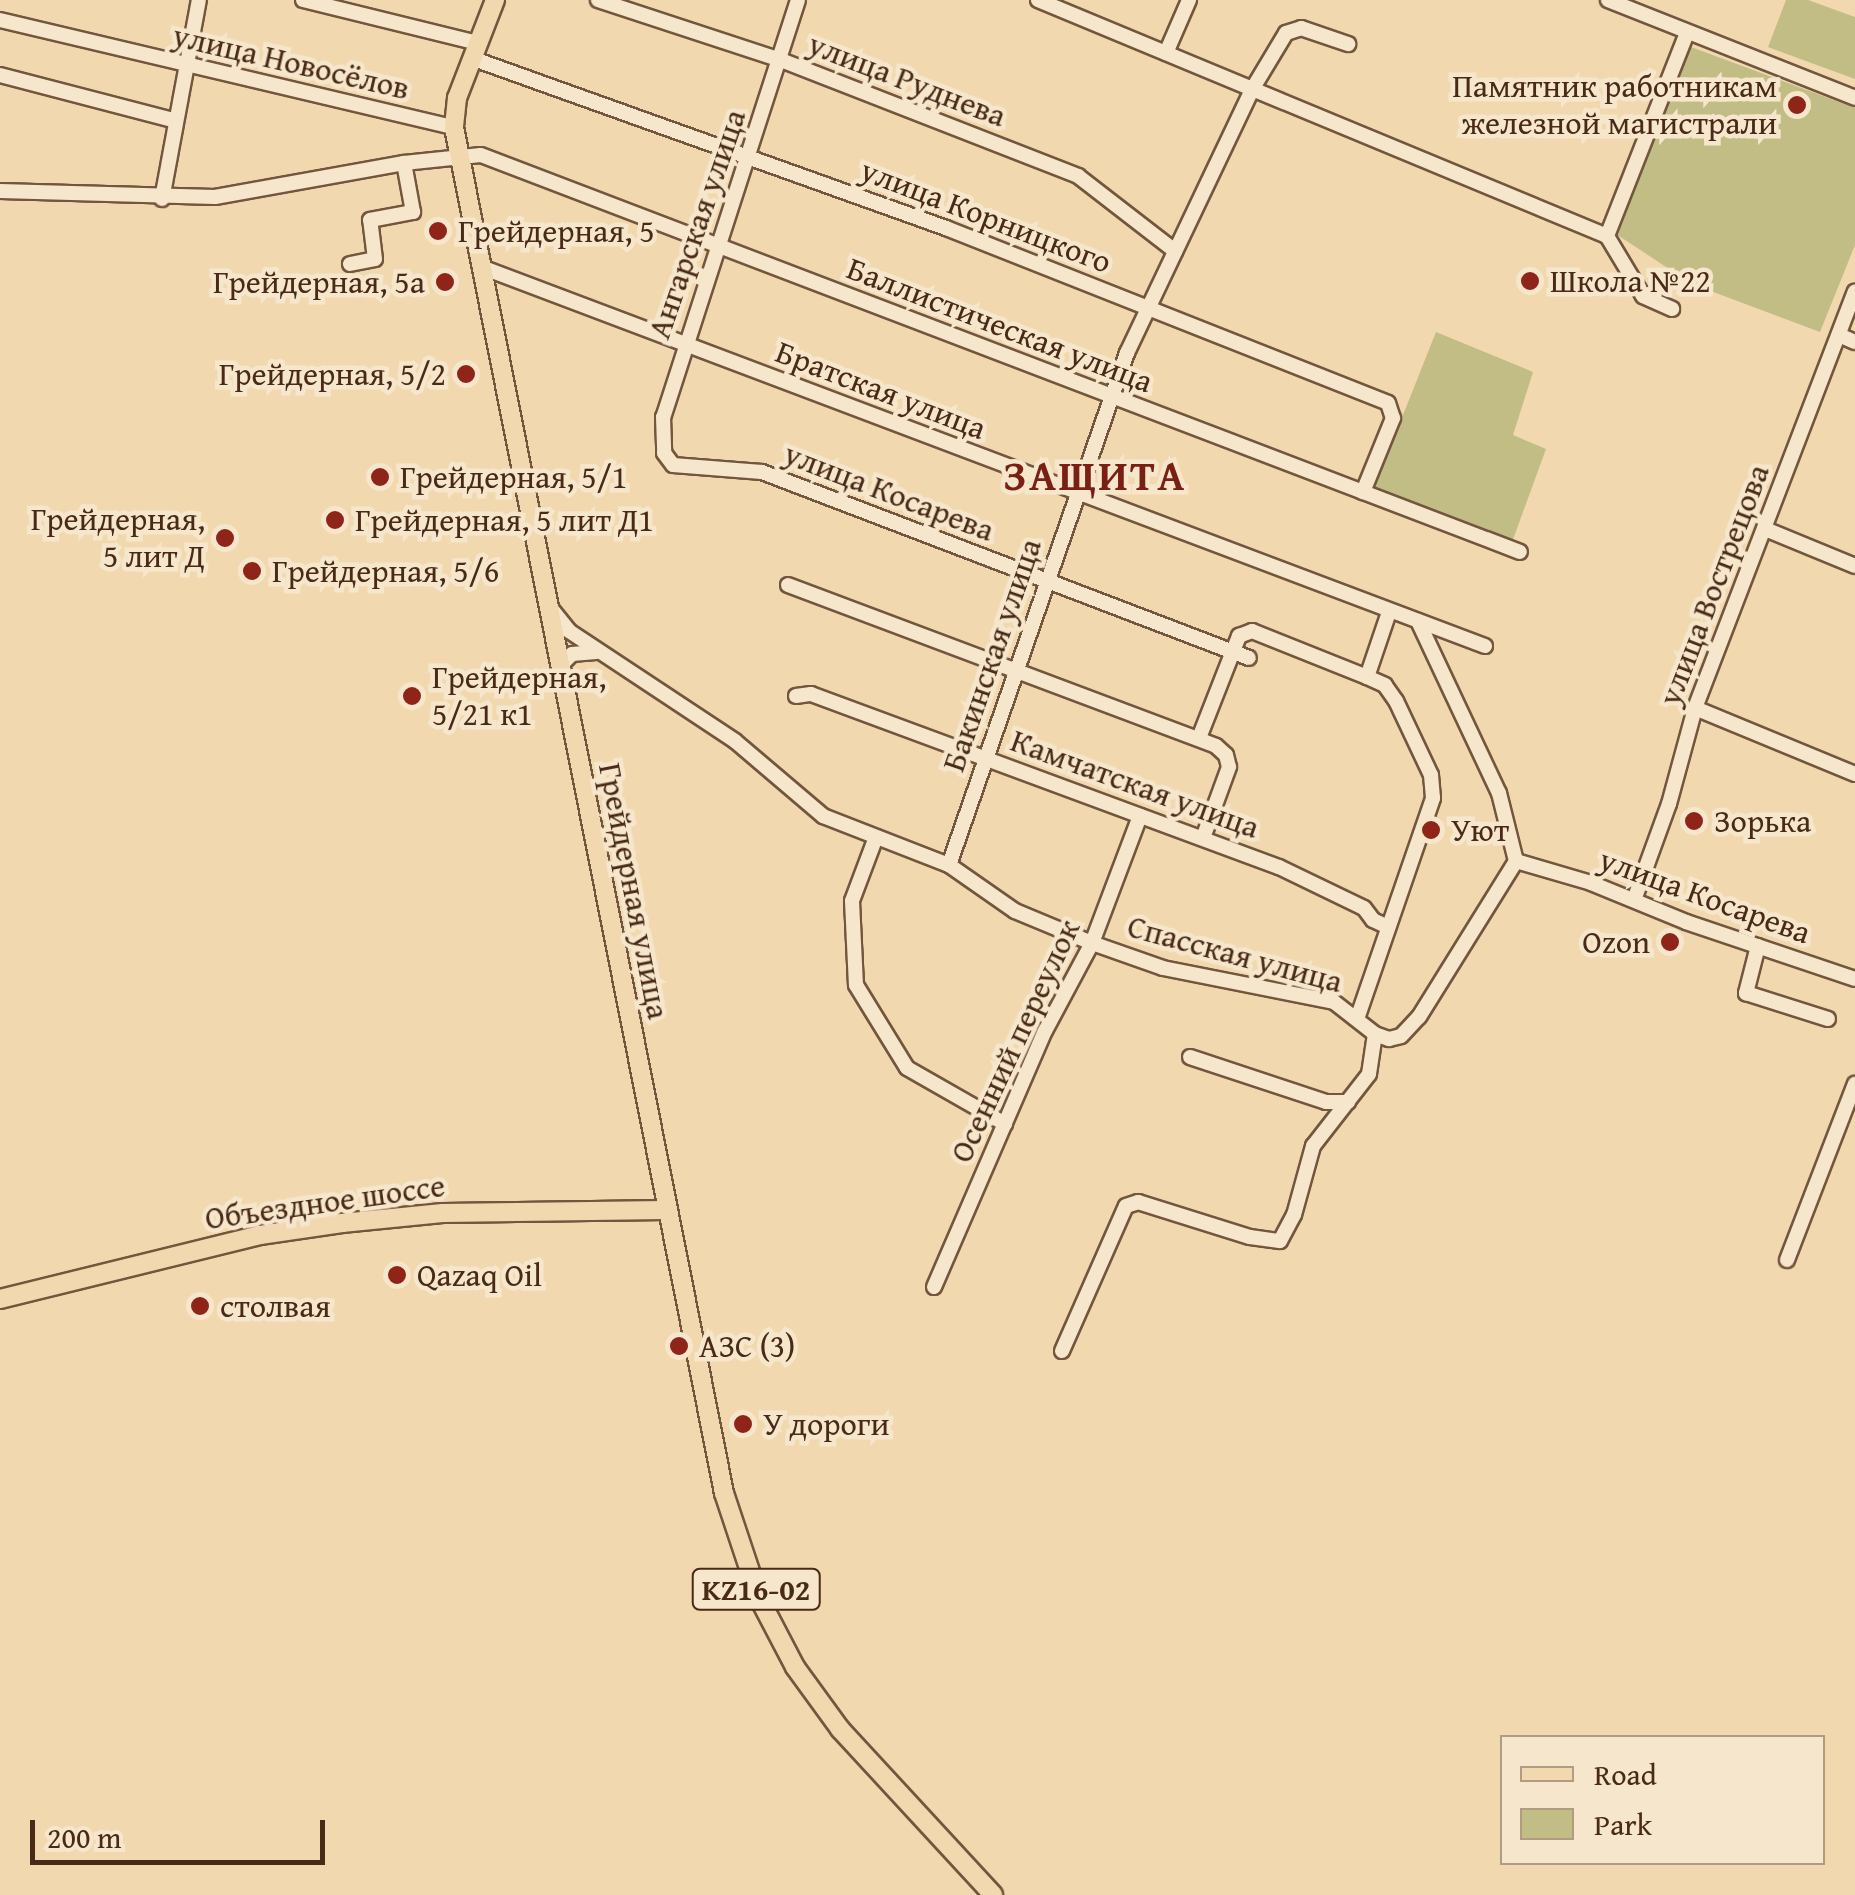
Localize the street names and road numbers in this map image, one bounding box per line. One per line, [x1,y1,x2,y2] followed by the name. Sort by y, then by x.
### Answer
[169,16,413,108] street label: улица Новосёлов
[803,25,1011,135] street label: улица Руднева
[640,104,754,344] street label: Ангарская улица
[855,151,1117,281] street label: улица Корницкого
[842,249,1158,401] street label: Баллистическая улица
[771,332,991,448] street label: Братская улица
[779,434,999,550] street label: улица Косарева
[1650,459,1778,711] street label: улица Вострецова
[934,534,1050,776] street label: Бакинская улица
[1006,721,1264,847] street label: Камчатская улица
[590,760,678,1022] street label: Грейдерная улица
[1594,840,1816,952] street label: улица Косарева
[1123,907,1347,1001] street label: Спасская улица
[942,914,1088,1168] street label: Осенний переулок
[203,1166,447,1238] street label: Объездное шоссе
[691,1564,821,1614] road number: KZ16-02

